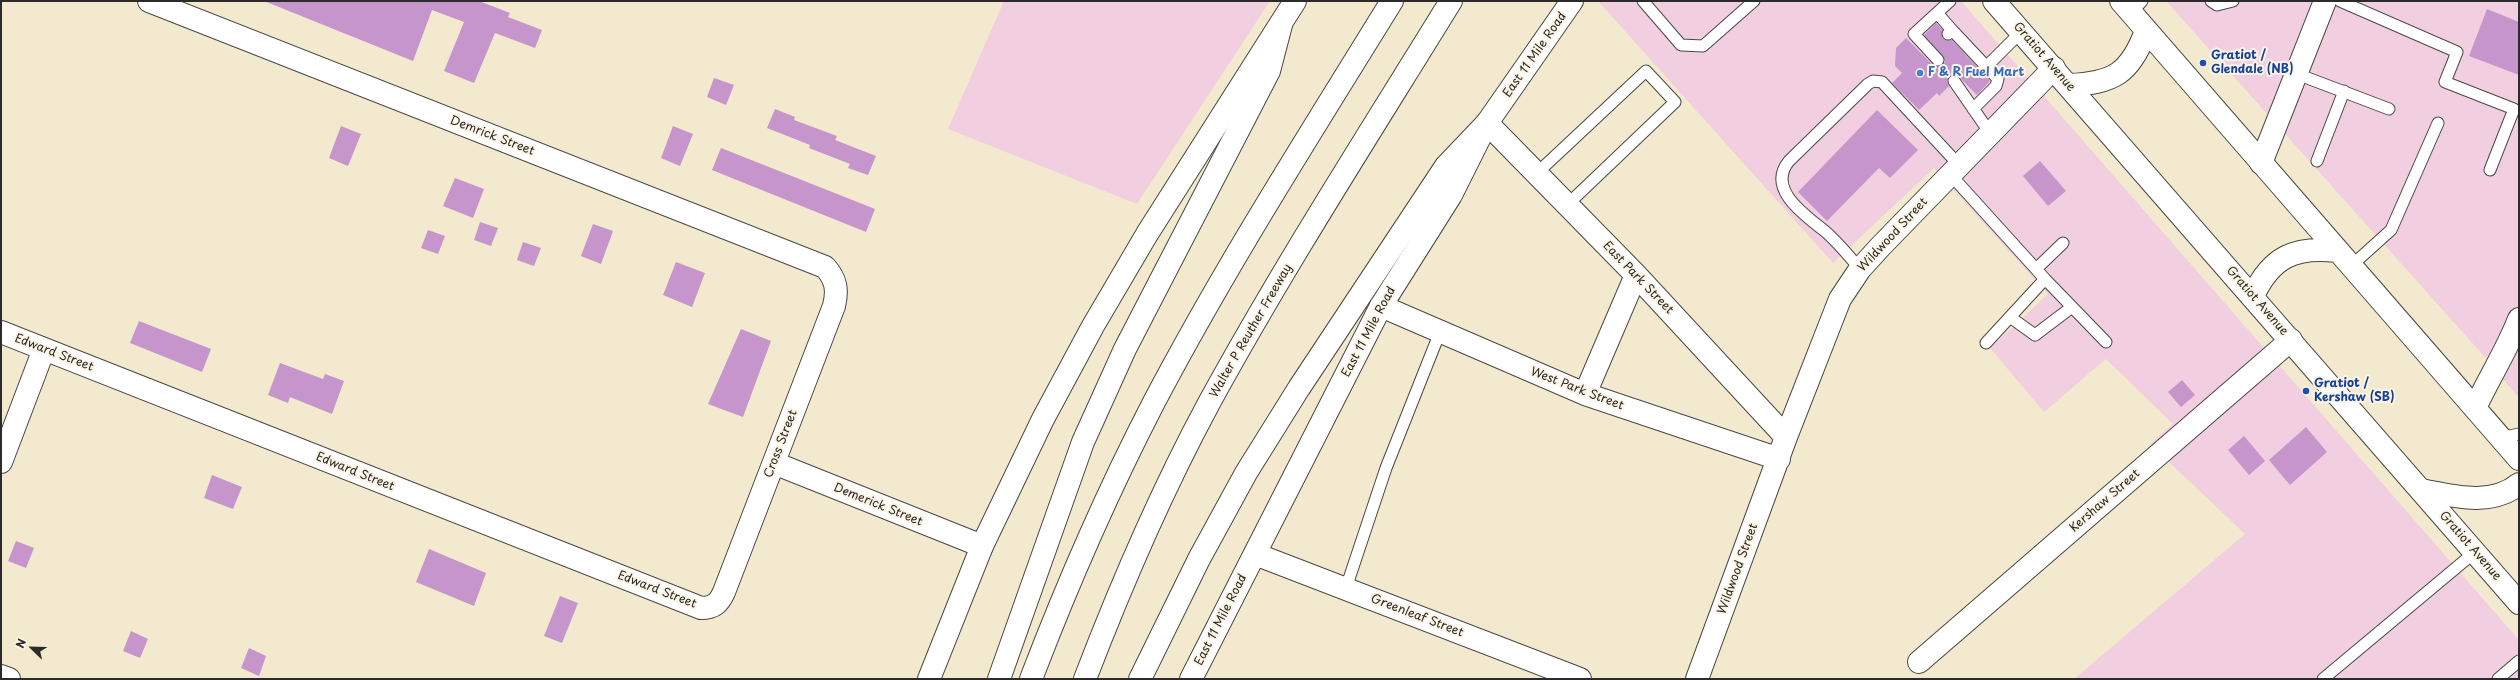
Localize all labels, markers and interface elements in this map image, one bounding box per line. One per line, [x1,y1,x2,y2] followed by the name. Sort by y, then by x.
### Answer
[1500,10,1570,100] street label: East 11 Mile Road
[2010,20,2078,94] street label: Gratiot Avenue
[2211,49,2294,77] place label: Gratiot / Glendale (NB)
[2198,58,2208,68] marker: Gratiot / Glendale (NB)
[1928,66,2024,80] place label: F & R Fuel Mart
[1915,68,1925,78] marker: F & R Fuel Mart
[448,113,536,159] street label: Demrick Street
[1855,195,1931,275] street label: Wildwood Street
[1600,239,1676,317] street label: East Park Street
[1207,262,1295,400] street label: Walter P Reuther Freeway
[2223,264,2291,338] street label: Gratiot Avenue
[1339,284,1399,380] street label: East 11 Mile Road
[13,331,95,375] street label: Edward Street
[1528,365,1626,413] street label: West Park Street
[2314,377,2395,405] place label: Gratiot / Kershaw (SB)
[2301,386,2311,396] marker: Gratiot / Kershaw (SB)
[761,408,801,480] street label: Cross Street
[314,450,396,494] street label: Edward Street
[2067,467,2143,535] street label: Kershaw Street
[831,481,925,529] street label: Demerick Street
[2436,509,2504,583] street label: Gratiot Avenue
[1715,522,1761,616] street label: Wildwood Street
[616,568,698,612] street label: Edward Street
[1192,572,1250,668] street label: East 11 Mile Road
[1369,592,1465,640] street label: Greenleaf Street
[12,628,52,668] north arrow
[11,636,30,650] text: N

